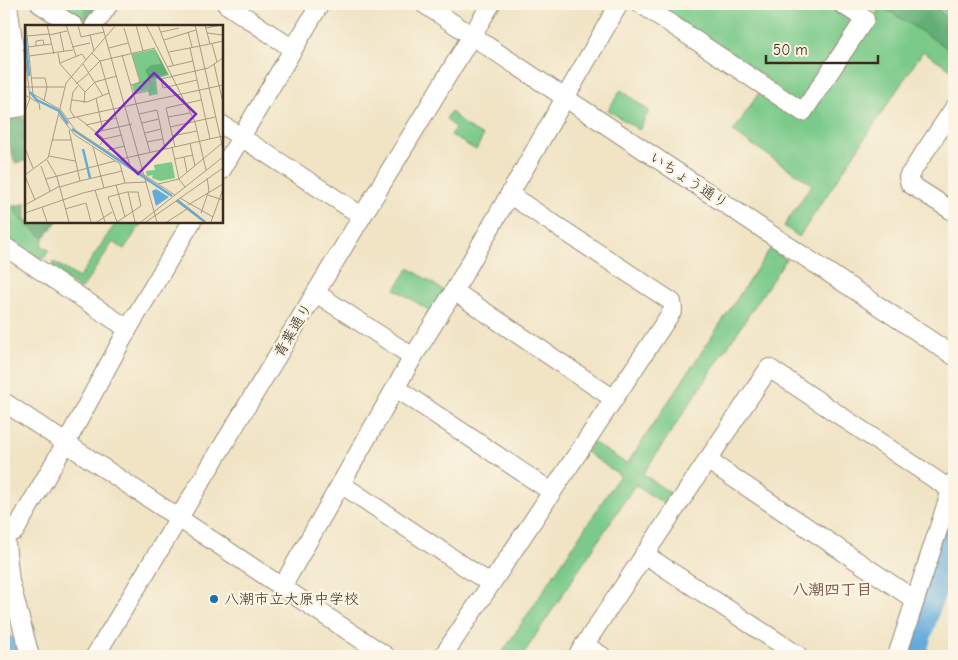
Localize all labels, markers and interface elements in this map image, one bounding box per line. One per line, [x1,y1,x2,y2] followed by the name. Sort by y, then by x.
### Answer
[25,25,222,222] inset map
[766,32,878,64] scale bar
[773,41,808,59] text: 50 m
[646,148,732,212] street label: いちょう通り
[270,300,316,360] street label: 青葉通り
[792,581,872,599] district label: 八潮四丁目
[224,590,359,608] place label: 八潮市立大原中学校
[208,593,220,605] marker: 八潮市立大原中学校

